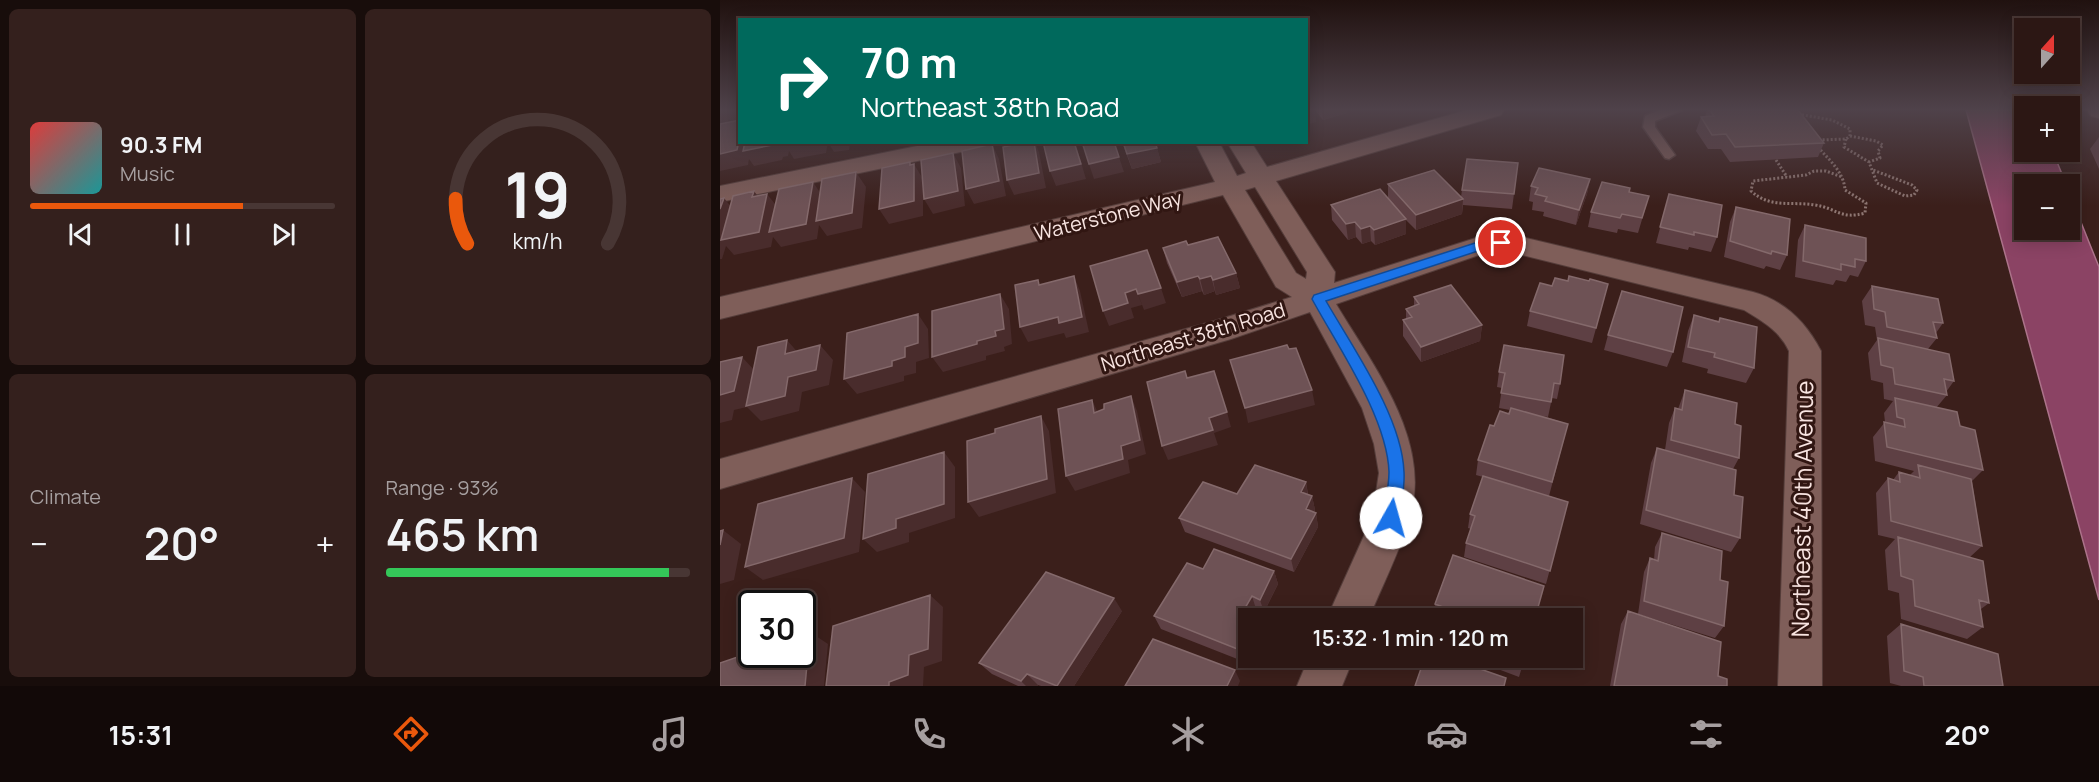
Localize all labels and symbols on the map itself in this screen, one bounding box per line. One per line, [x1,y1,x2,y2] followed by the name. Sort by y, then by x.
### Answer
[2014,18,2080,84] north arrow
[1031,184,1185,247] street label: Waterstone Way
[1475,217,1526,268] pin
[1097,296,1288,377] street label: Northeast 38th Road
[1783,380,1820,638] street label: Northeast 40th Avenue
[1359,486,1423,550] position arrow
[738,590,816,668] speed limit sign: 30

